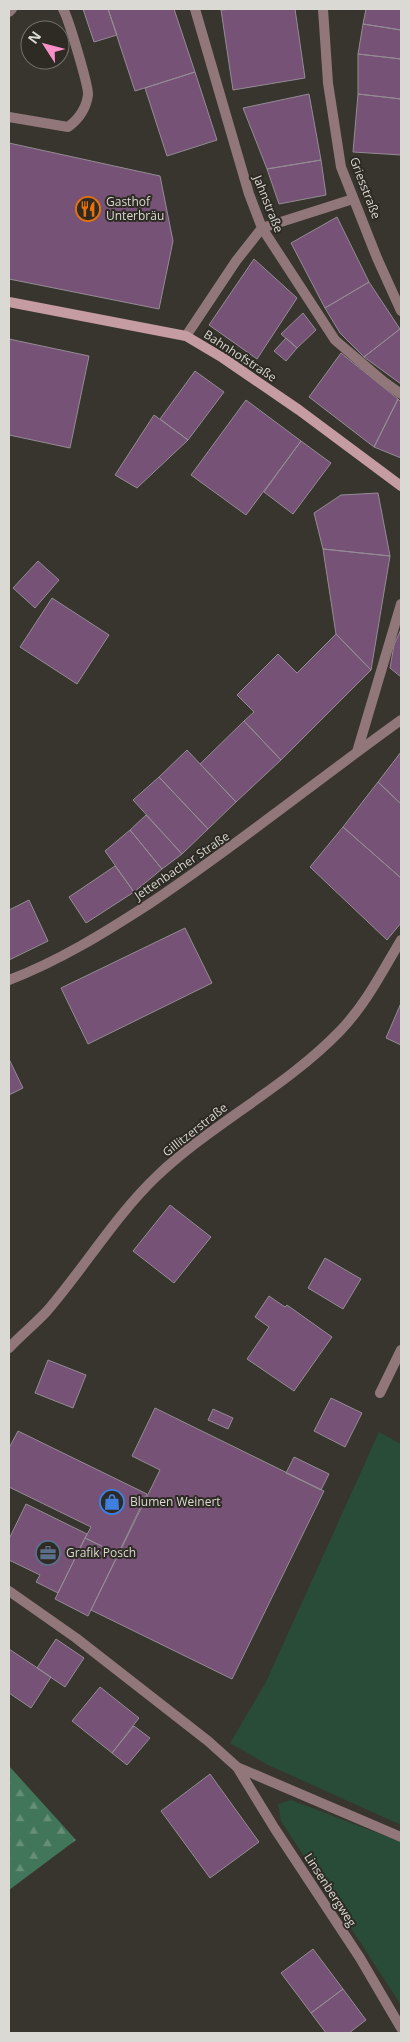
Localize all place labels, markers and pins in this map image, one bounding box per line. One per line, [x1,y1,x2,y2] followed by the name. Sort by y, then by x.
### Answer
[106,193,164,224] place label: Gasthof Unterbräu
[75,196,101,222] restaurant icon: Gasthof Unterbräu
[99,1489,125,1515] shop icon: Blumen Weinert
[130,1493,221,1510] place label: Blumen Weinert
[35,1540,61,1566] office icon: Grafik Posch
[66,1544,136,1561] place label: Grafik Posch

